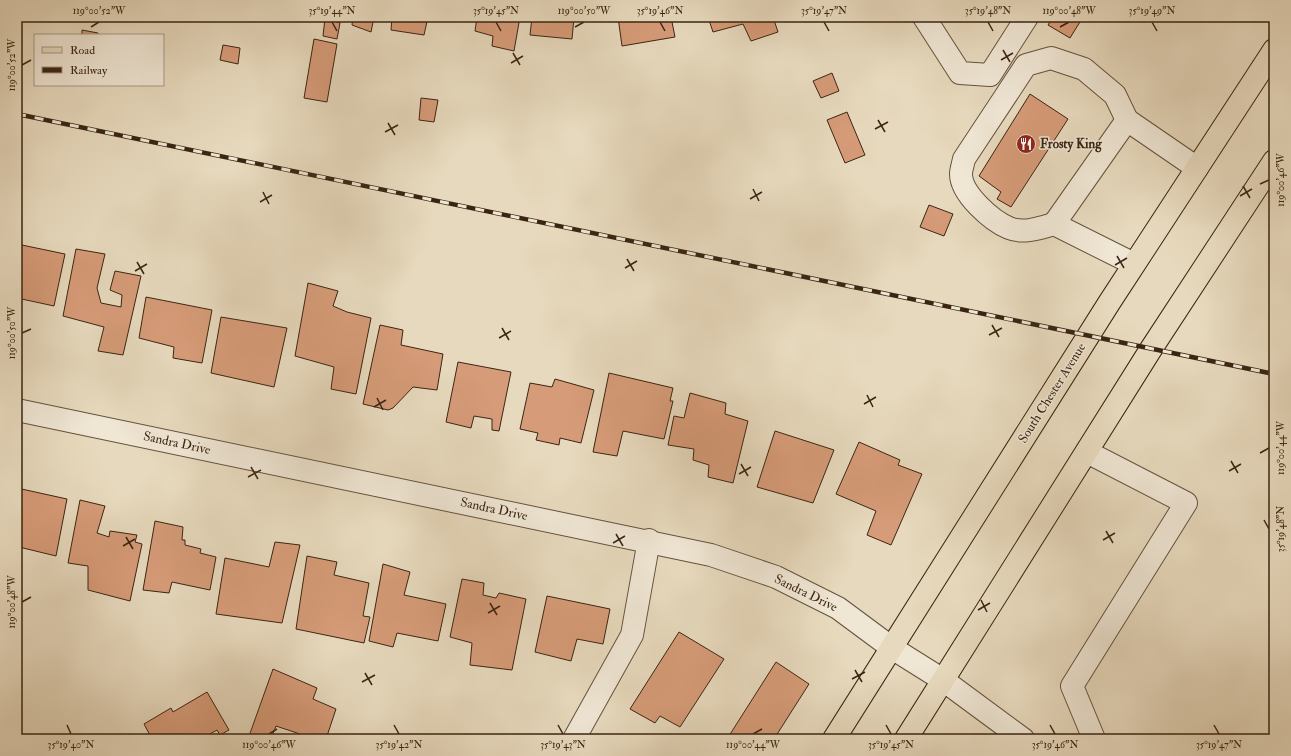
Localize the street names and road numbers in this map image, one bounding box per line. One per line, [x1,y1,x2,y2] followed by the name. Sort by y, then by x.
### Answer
[1015,340,1090,446] street label: South Chester Avenue
[142,428,213,458] street label: Sandra Drive
[459,494,530,524] street label: Sandra Drive
[772,571,841,615] street label: Sandra Drive

